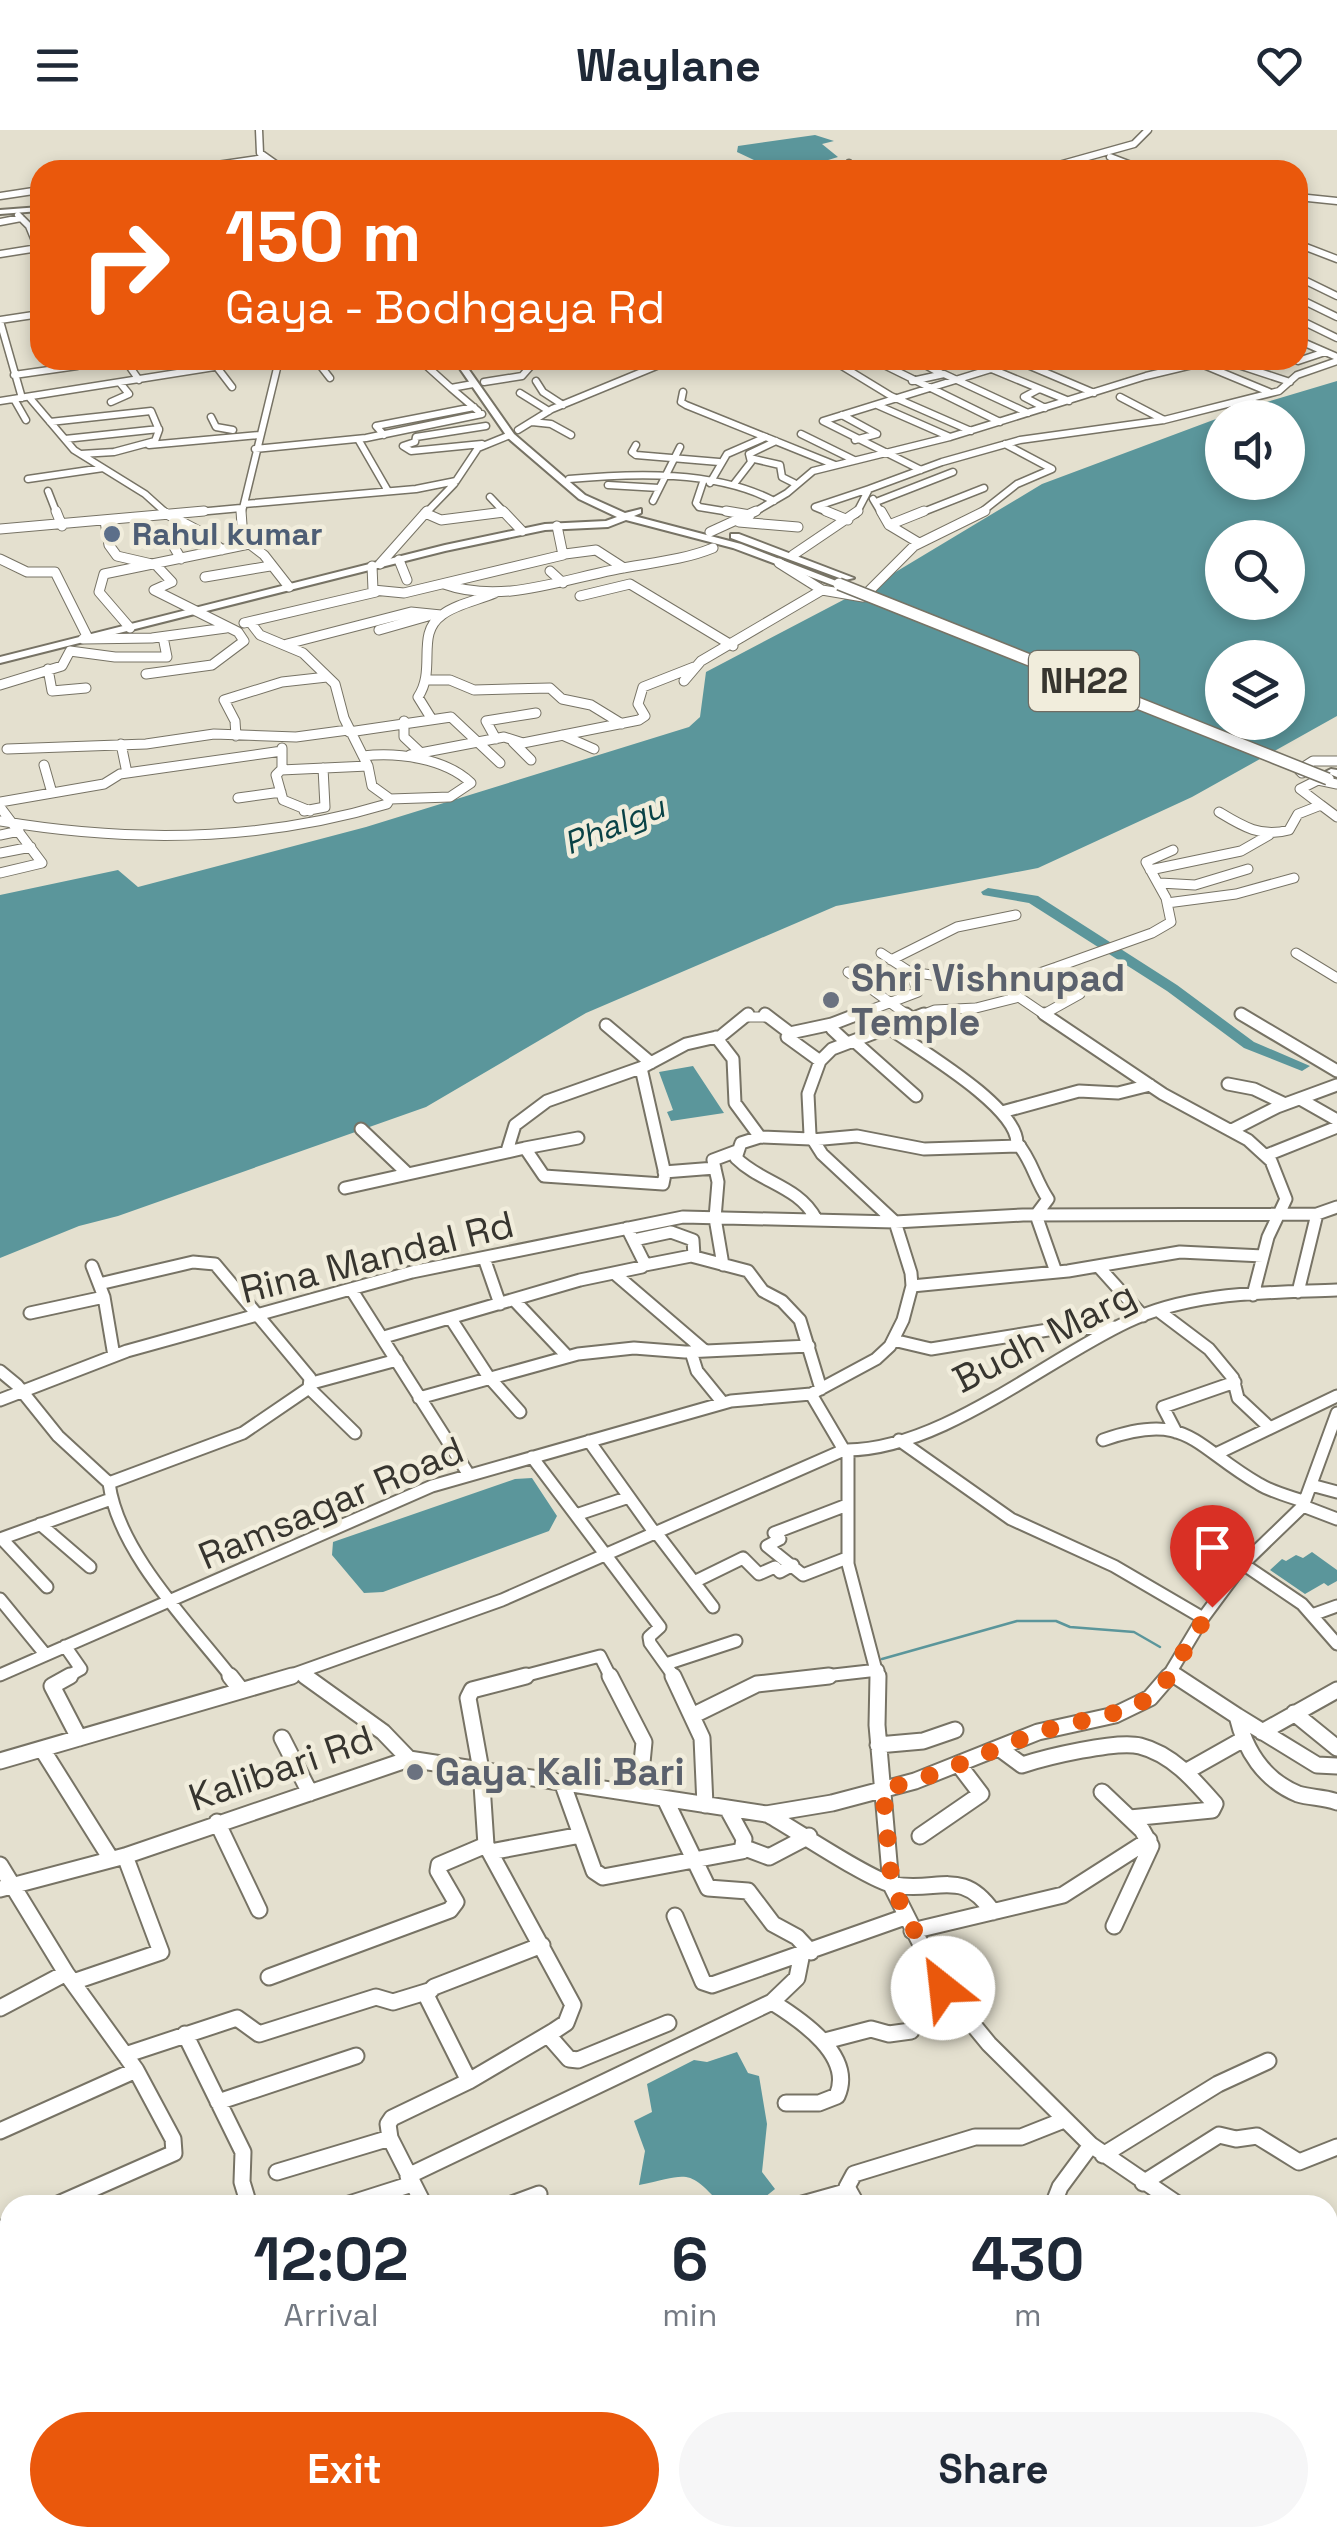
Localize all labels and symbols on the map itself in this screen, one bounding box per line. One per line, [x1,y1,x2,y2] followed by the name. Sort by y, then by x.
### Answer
[132,514,323,554] place label: Rahul kumar
[101,523,123,545] marker: Rahul kumar
[1029,651,1139,711] road number: NH22
[558,786,672,863] water label: Phalgu
[851,954,1125,1046] place label: Shri Vishnupad Temple
[820,989,842,1011] marker: Shri Vishnupad Temple
[235,1200,519,1314] street label: Rina Mandal Rd
[945,1271,1143,1403] street label: Budh Marg
[191,1426,471,1580] street label: Ramsagar Road
[1170,1505,1255,1608] pin
[182,1714,380,1822] street label: Kalibari Rd
[435,1748,685,1796] place label: Gaya Kali Bari
[404,1761,426,1783] marker: Gaya Kali Bari
[891,1936,995,2040] position arrow

